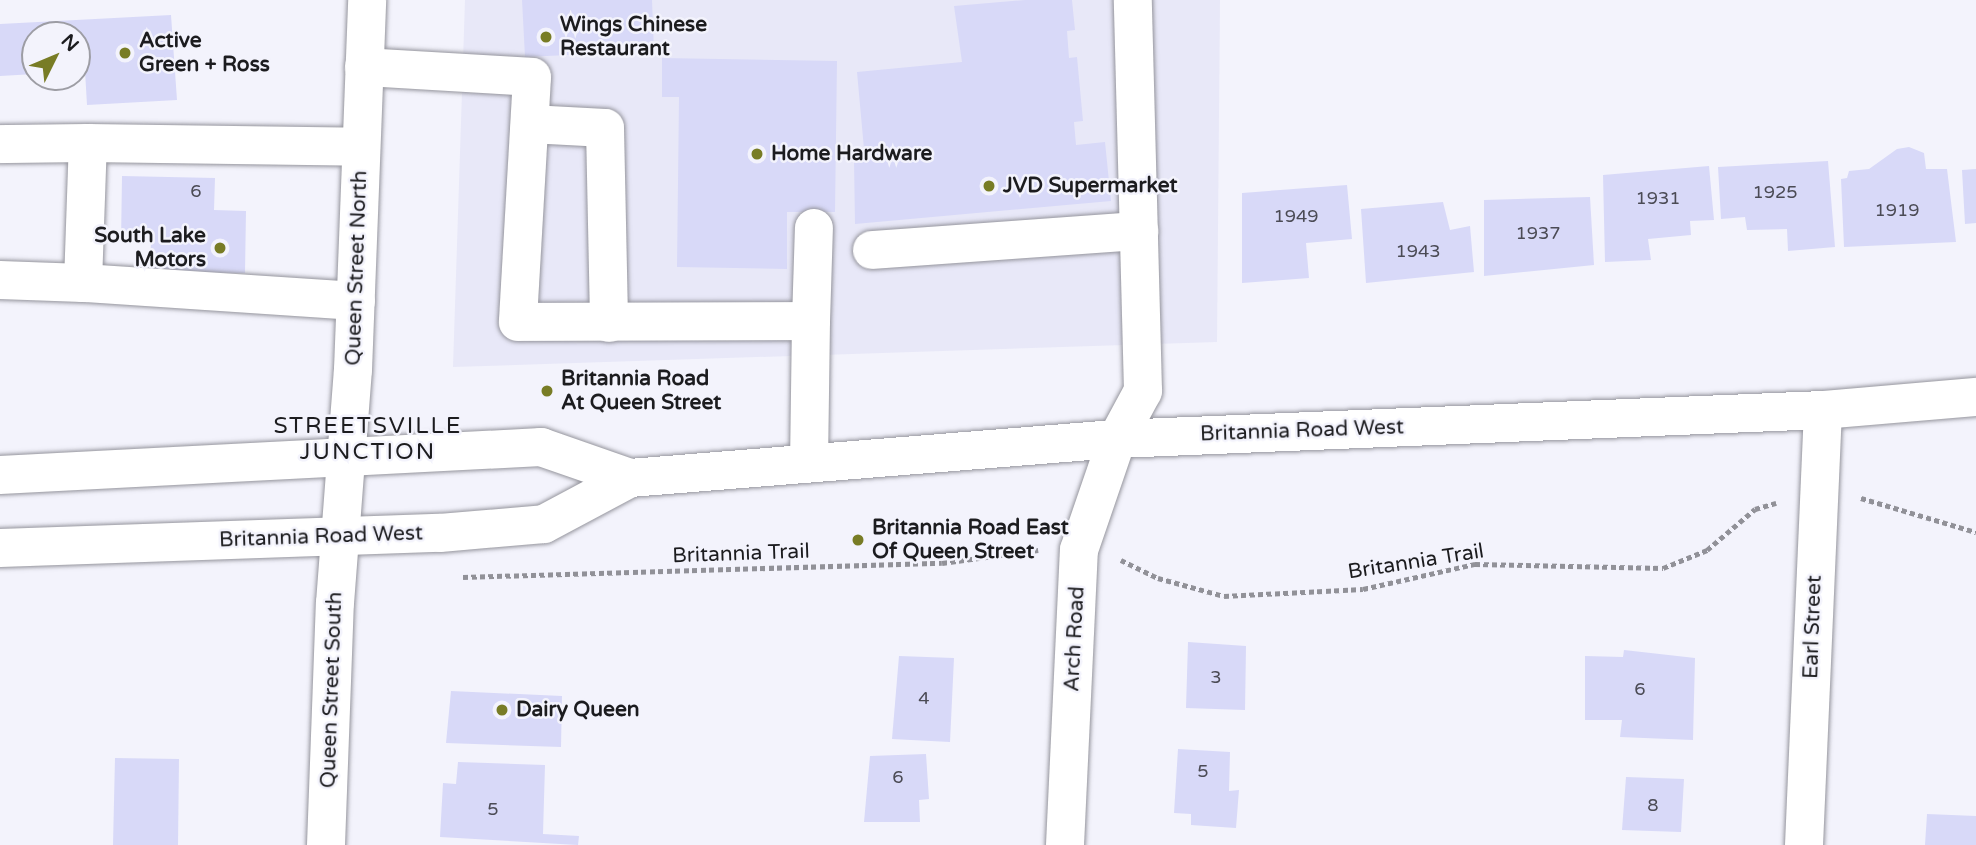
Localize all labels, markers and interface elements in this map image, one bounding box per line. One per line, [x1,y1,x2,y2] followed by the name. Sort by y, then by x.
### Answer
[560,12,707,62] place label: Wings Chinese Restaurant
[21,21,91,91] north arrow
[139,28,270,78] place label: Active Green + Ross
[538,29,554,45] marker: Wings Chinese Restaurant
[57,30,83,56] text: N
[117,45,133,61] marker: Active Green + Ross
[771,141,933,167] place label: Home Hardware
[749,146,765,162] marker: Home Hardware
[341,170,373,366] street label: Queen Street North
[1003,173,1178,199] place label: JVD Supermarket
[981,178,997,194] marker: JVD Supermarket
[190,180,202,202] house number: 6
[1752,181,1798,203] house number: 1925
[1635,187,1681,209] house number: 1931
[1874,199,1920,221] house number: 1919
[1273,205,1319,227] house number: 1949
[1515,222,1561,244] house number: 1937
[94,223,206,273] place label: South Lake Motors
[212,240,228,256] marker: South Lake Motors
[1395,240,1441,262] house number: 1943
[561,366,721,416] place label: Britannia Road At Queen Street
[539,383,555,399] marker: Britannia Road At Queen Street
[275,412,461,466] district label: STREETSVILLE JUNCTION
[1200,415,1404,447] street label: Britannia Road West
[872,515,1069,565] place label: Britannia Road East Of Queen Street
[219,521,423,553] street label: Britannia Road West
[850,532,866,548] marker: Britannia Road East Of Queen Street
[672,539,810,569] street label: Britannia Trail
[1346,539,1486,585] street label: Britannia Trail
[1799,575,1827,679] street label: Earl Street
[1060,586,1090,692] street label: Arch Road
[316,591,348,789] street label: Queen Street South
[1210,666,1222,688] house number: 3
[1634,678,1646,700] house number: 6
[918,687,930,709] house number: 4
[516,697,640,723] place label: Dairy Queen
[494,702,510,718] marker: Dairy Queen
[1197,760,1209,782] house number: 5
[892,766,904,788] house number: 6
[1647,794,1659,816] house number: 8
[487,798,499,820] house number: 5

